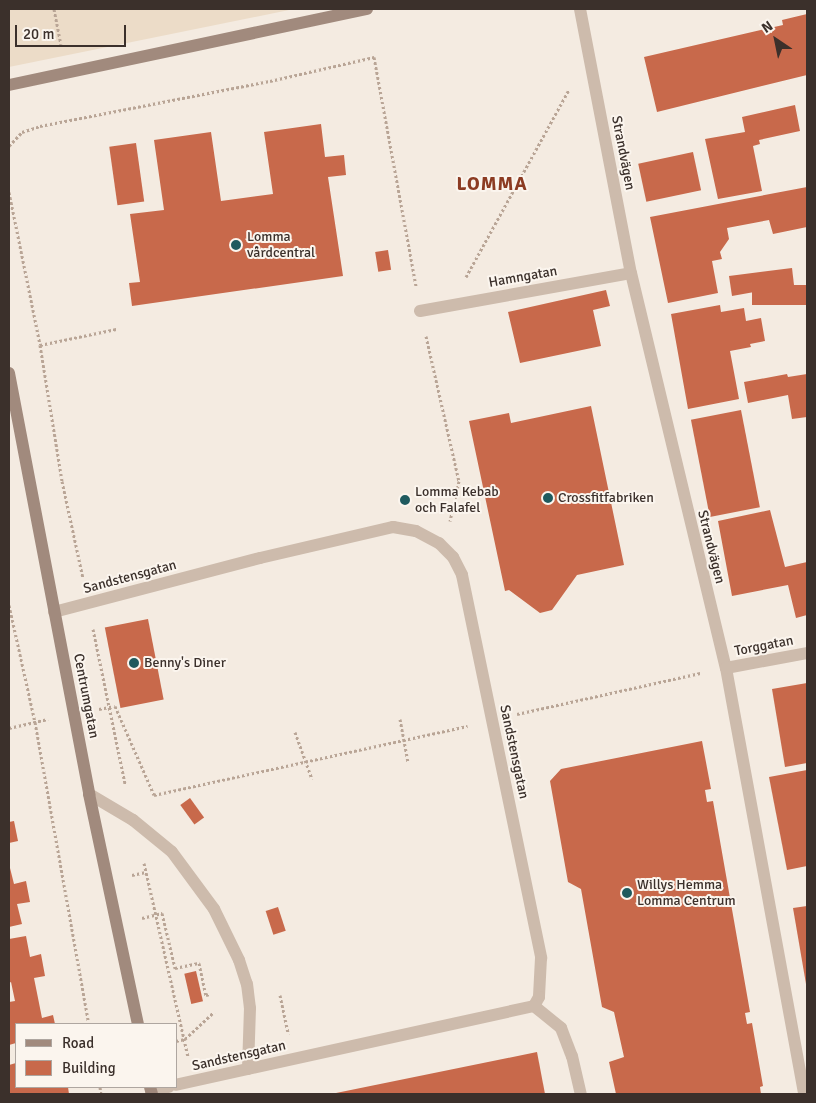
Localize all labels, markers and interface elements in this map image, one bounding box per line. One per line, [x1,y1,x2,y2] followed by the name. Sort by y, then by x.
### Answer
[18,15,129,47] scale bar
[751,15,801,65] north arrow
[759,17,776,37] text: N
[23,25,54,43] text: 20 m
[608,114,638,192] street label: Strandvägen
[456,174,528,196] district label: LOMMA
[247,229,315,262] place label: Lomma vårdcentral
[229,238,243,252] marker: Lomma vårdcentral
[487,263,559,291] street label: Hamngatan
[415,484,499,516] place label: Lomma Kebab och Falafel
[558,490,654,506] place label: Crossfitfabriken
[542,492,554,504] marker: Crossfitfabriken
[399,494,411,506] marker: Lomma Kebab och Falafel
[694,508,728,586] street label: Strandvägen
[82,557,178,597] street label: Sandstensgatan
[733,632,795,660] street label: Torggatan
[70,652,102,740] street label: Centrumgatan
[144,655,226,671] place label: Benny's Diner
[128,657,140,669] marker: Benny's Diner
[496,704,532,800] street label: Sandstensgatan
[637,877,736,910] place label: Willys Hemma Lomma Centrum
[621,887,633,899] marker: Willys Hemma Lomma Centrum
[15,1023,178,1088] legend
[62,1034,94,1052] text: Road
[191,1037,287,1075] street label: Sandstensgatan
[62,1059,116,1077] text: Building

